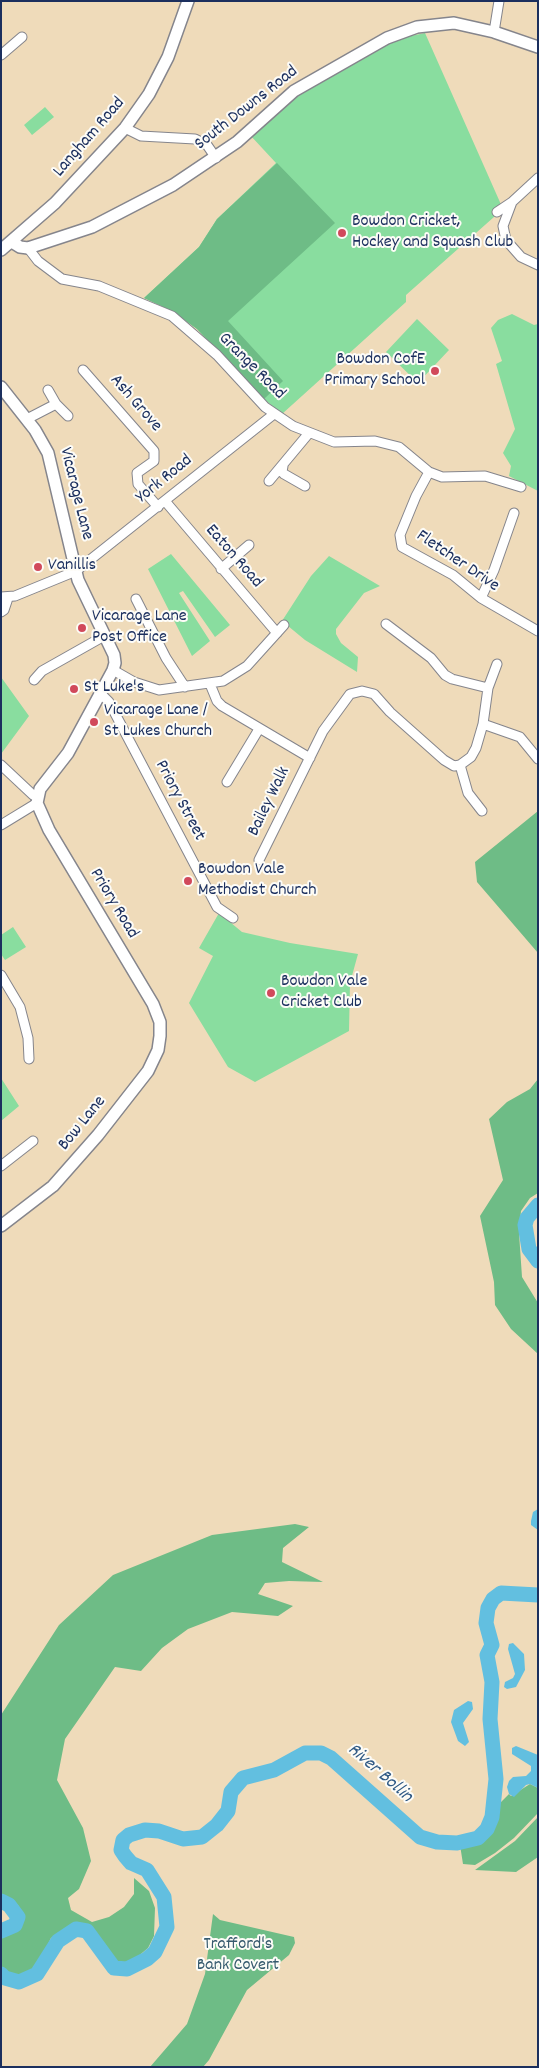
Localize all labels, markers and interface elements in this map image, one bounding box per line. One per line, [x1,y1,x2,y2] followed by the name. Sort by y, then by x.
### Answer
[191,62,303,156] street label: South Downs Road
[49,94,131,182] street label: Langham Road
[352,212,513,254] place label: Bowdon Cricket, Hockey and Squash Club
[336,227,348,239] marker: Bowdon Cricket, Hockey and Squash Club
[213,329,289,405] street label: Grange Road
[324,350,425,392] place label: Bowdon CofE Primary School
[429,365,441,377] marker: Bowdon CofE Primary School
[104,371,166,437] street label: Ash Grove
[53,445,97,543] street label: Vicarage Lane
[132,451,198,509] street label: York Road
[199,521,267,593] street label: Eaton Road
[411,526,503,598] street label: Fletcher Drive
[48,556,96,578] place label: Vanillis
[32,561,44,573] marker: Vanillis
[92,607,187,650] place label: Vicarage Lane Post Office
[76,622,88,634] marker: Vicarage Lane Post Office
[84,678,144,700] place label: St Luke's
[68,683,80,695] marker: St Luke's
[104,701,212,744] place label: Vicarage Lane / St Lukes Church
[88,716,100,728] marker: Vicarage Lane / St Lukes Church
[149,757,209,845] street label: Priory Street
[244,764,296,840] street label: Bailey Walk
[198,860,316,902] place label: Bowdon Vale Methodist Church
[84,865,142,943] street label: Priory Road
[182,875,194,887] marker: Bowdon Vale Methodist Church
[281,972,367,1014] place label: Bowdon Vale Cricket Club
[265,987,277,999] marker: Bowdon Vale Cricket Club
[54,1092,112,1156] street label: Bow Lane
[342,1739,416,1809] water label: River Bollin
[197,1935,279,1978] park label: Trafford's Bank Covert

